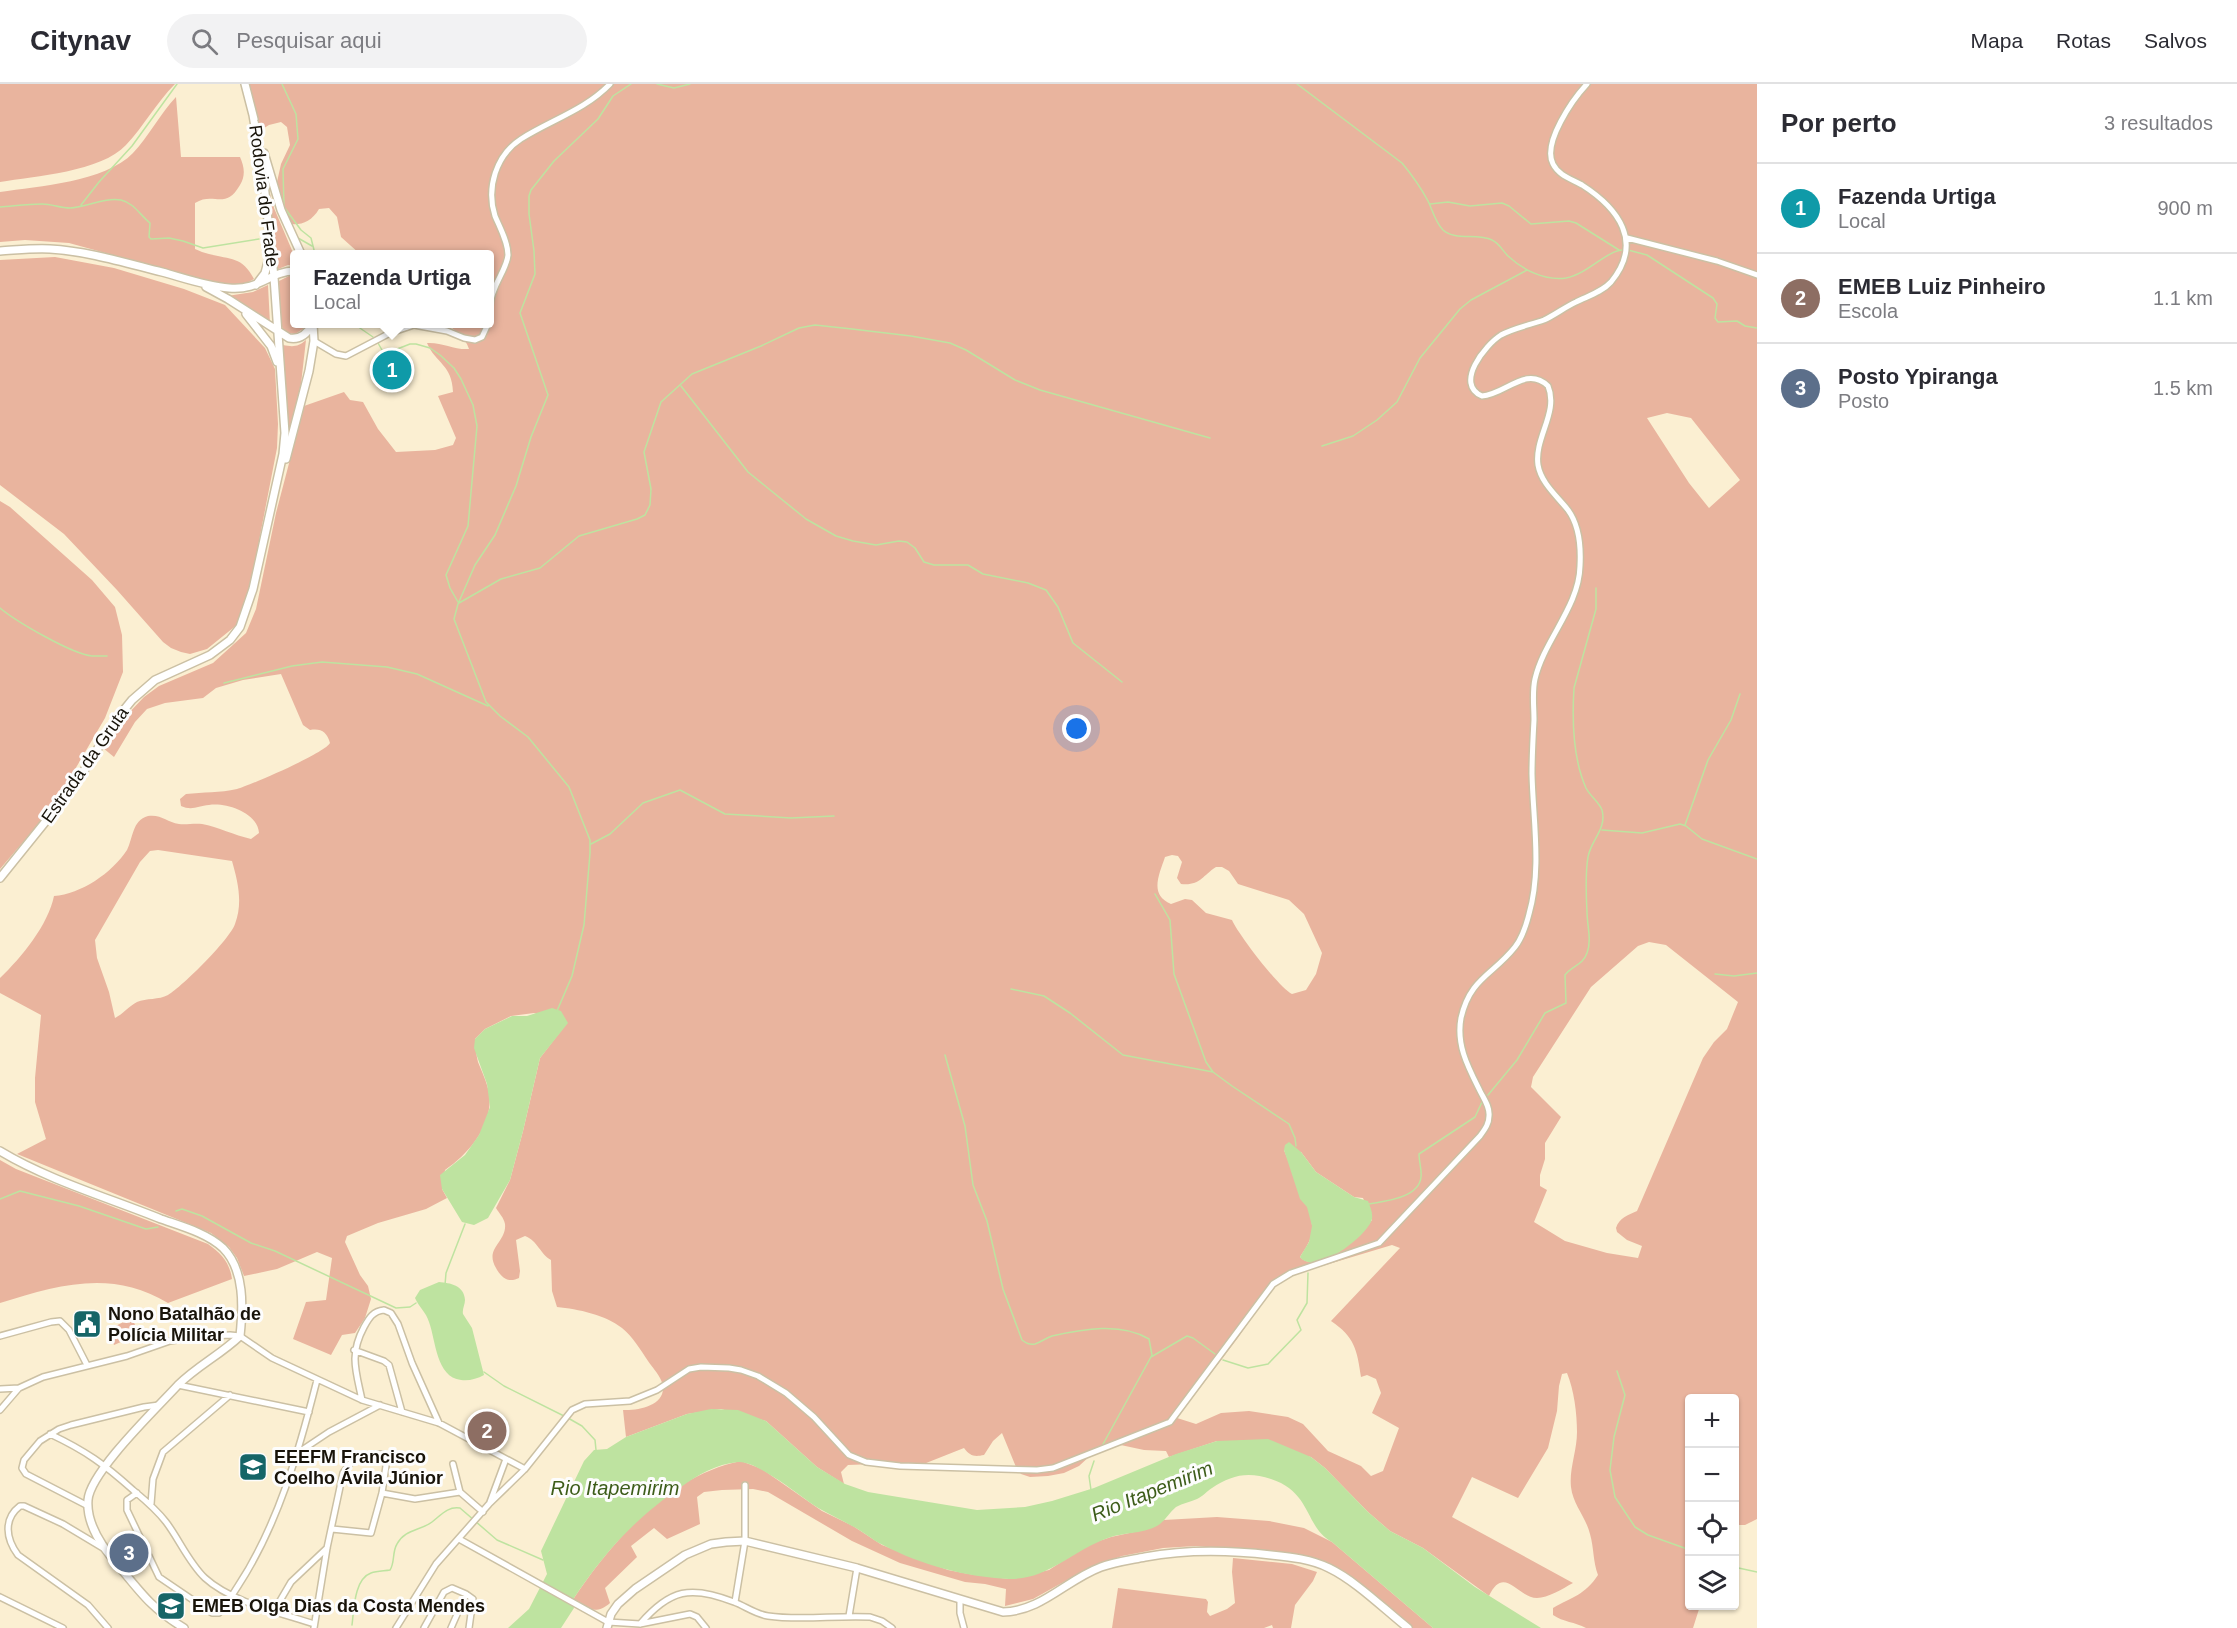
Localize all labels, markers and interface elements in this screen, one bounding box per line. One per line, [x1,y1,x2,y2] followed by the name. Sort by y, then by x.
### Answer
[167,14,587,68] search box
[30,25,131,56] text: Citynav
[188,25,221,58] icon: search
[236,28,382,53] text: Pesquisar aqui
[1971,29,2023,52] text: Mapa
[2056,29,2111,52] text: Rotas
[2144,29,2207,52] text: Salvos
[1781,108,1897,138] text: Por perto
[2104,112,2213,134] text: 3 resultados
[245,124,283,268] street label: Rodovia do Frade
[1838,184,1996,209] text: Fazenda Urtiga
[1795,197,1806,219] text: 1
[2157,197,2213,219] text: 900 m
[1838,210,1886,232] text: Local
[290,250,494,328] popup
[313,265,471,290] text: Fazenda Urtiga
[1838,274,2046,299] text: EMEB Luiz Pinheiro
[1795,287,1806,309] text: 2
[2153,287,2213,309] text: 1.1 km
[313,291,361,313] text: Local
[1838,300,1898,322] text: Escola
[372,348,412,392] pin: 1
[1838,364,1998,389] text: Posto Ypiranga
[1795,377,1806,399] text: 3
[2153,377,2213,399] text: 1.5 km
[1838,390,1889,412] text: Posto
[37,702,133,827] street label: Estrada da Gruta
[1062,714,1091,743] your location
[108,1304,261,1345] place label: Nono Batalhão de Polícia Militar
[71,1308,103,1340] public building icon: Nono Batalhão de Polícia Militar
[1685,1394,1739,1610] map controls
[1685,1394,1739,1448] button: +
[468,1408,506,1454] pin: 2
[274,1447,443,1488] place label: EEEFM Francisco Coelho Ávila Júnior
[1685,1448,1739,1502] button: −
[237,1451,269,1483] school or university icon: EEEFM Francisco Coelho Ávila Júnior
[1088,1457,1216,1525] water label: Rio Itapemirim
[551,1477,679,1499] water label: Rio Itapemirim
[1685,1502,1739,1556] button: locate
[110,1530,148,1576] pin: 3
[1685,1556,1739,1610] button: layers
[155,1590,187,1622] school or university icon: EMEB Olga Dias da Costa Mendes
[192,1596,485,1616] place label: EMEB Olga Dias da Costa Mendes

